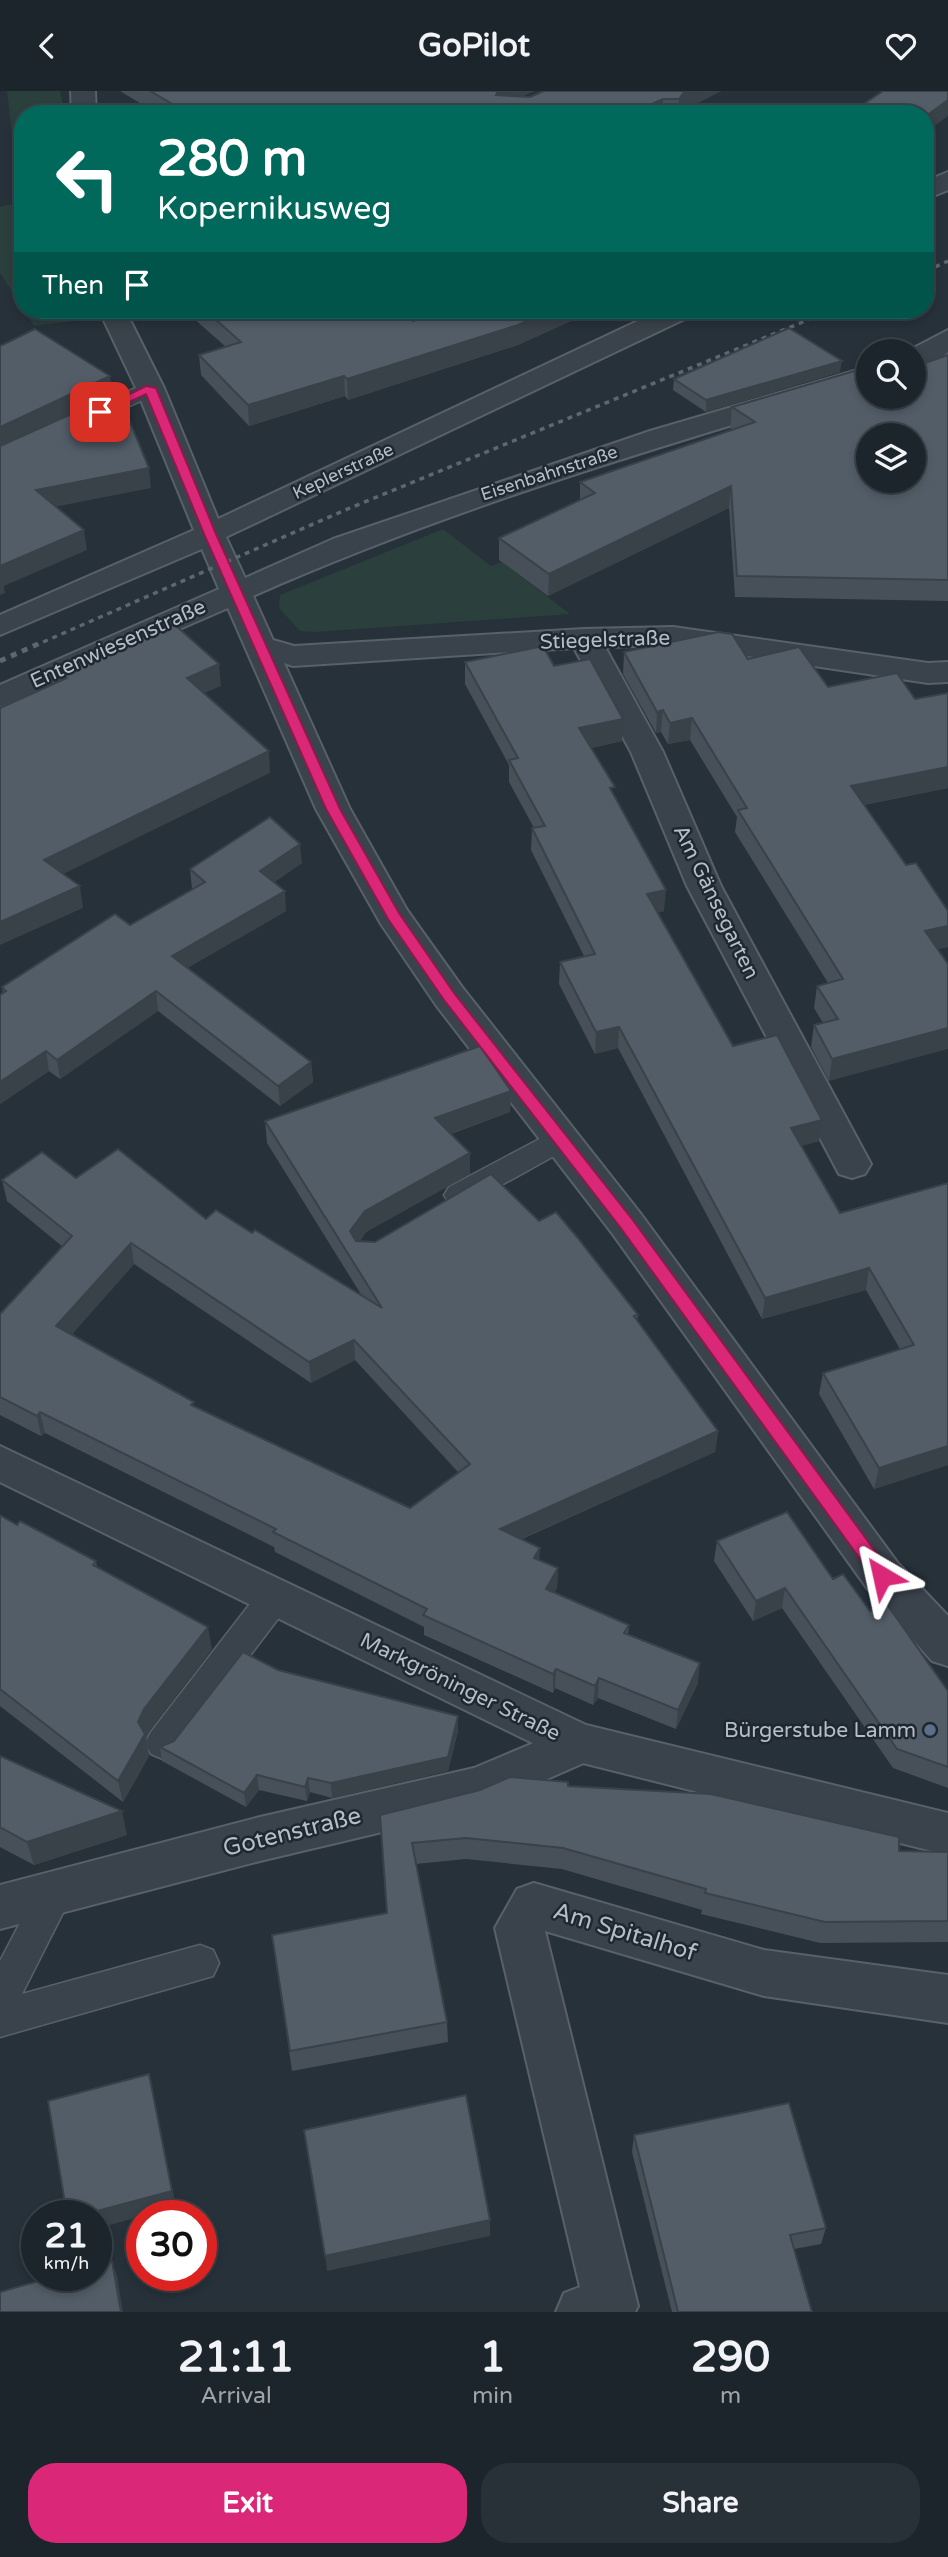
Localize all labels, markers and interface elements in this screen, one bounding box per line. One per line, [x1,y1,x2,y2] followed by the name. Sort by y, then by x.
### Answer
[28,27,66,65] icon: back
[418,27,530,65] text: GoPilot
[882,27,920,65] icon: heart
[157,130,307,189] text: 280 m
[42,133,133,224] icon: left
[157,190,392,228] text: Kopernikusweg
[118,266,156,304] icon: arrive
[42,270,104,301] text: Then
[856,339,926,493] map controls
[856,339,926,409] button: search
[70,382,130,442] pin
[81,393,119,431] icon: arrive
[856,423,926,493] button: layers
[289,438,397,504] street label: Keplerstraße
[478,440,620,506] street label: Eisenbahnstraße
[27,594,210,694] street label: Entenwiesenstraße
[539,625,671,655] street label: Stiegelstraße
[668,821,764,983] street label: Am Gänsegarten
[845,1539,919,1613] position arrow
[356,1628,564,1746] street label: Markgröninger Straße
[724,1718,916,1743] place label: Bürgerstube Lamm
[922,1722,938,1738] marker: Bürgerstube Lamm
[220,1801,364,1863] street label: Gotenstraße
[550,1896,701,1968] street label: Am Spitalhof
[126,2200,217,2291] speed limit sign: 30
[45,2215,88,2257] text: 21
[44,2252,89,2274] text: km/h
[178,2332,294,2383] text: 21:11
[479,2332,506,2383] text: 1
[691,2332,770,2383] text: 290
[201,2382,272,2410] text: Arrival
[472,2382,513,2410] text: min
[720,2382,741,2410] text: m
[28,2463,467,2543] button: Exit
[481,2463,920,2543] button: Share

